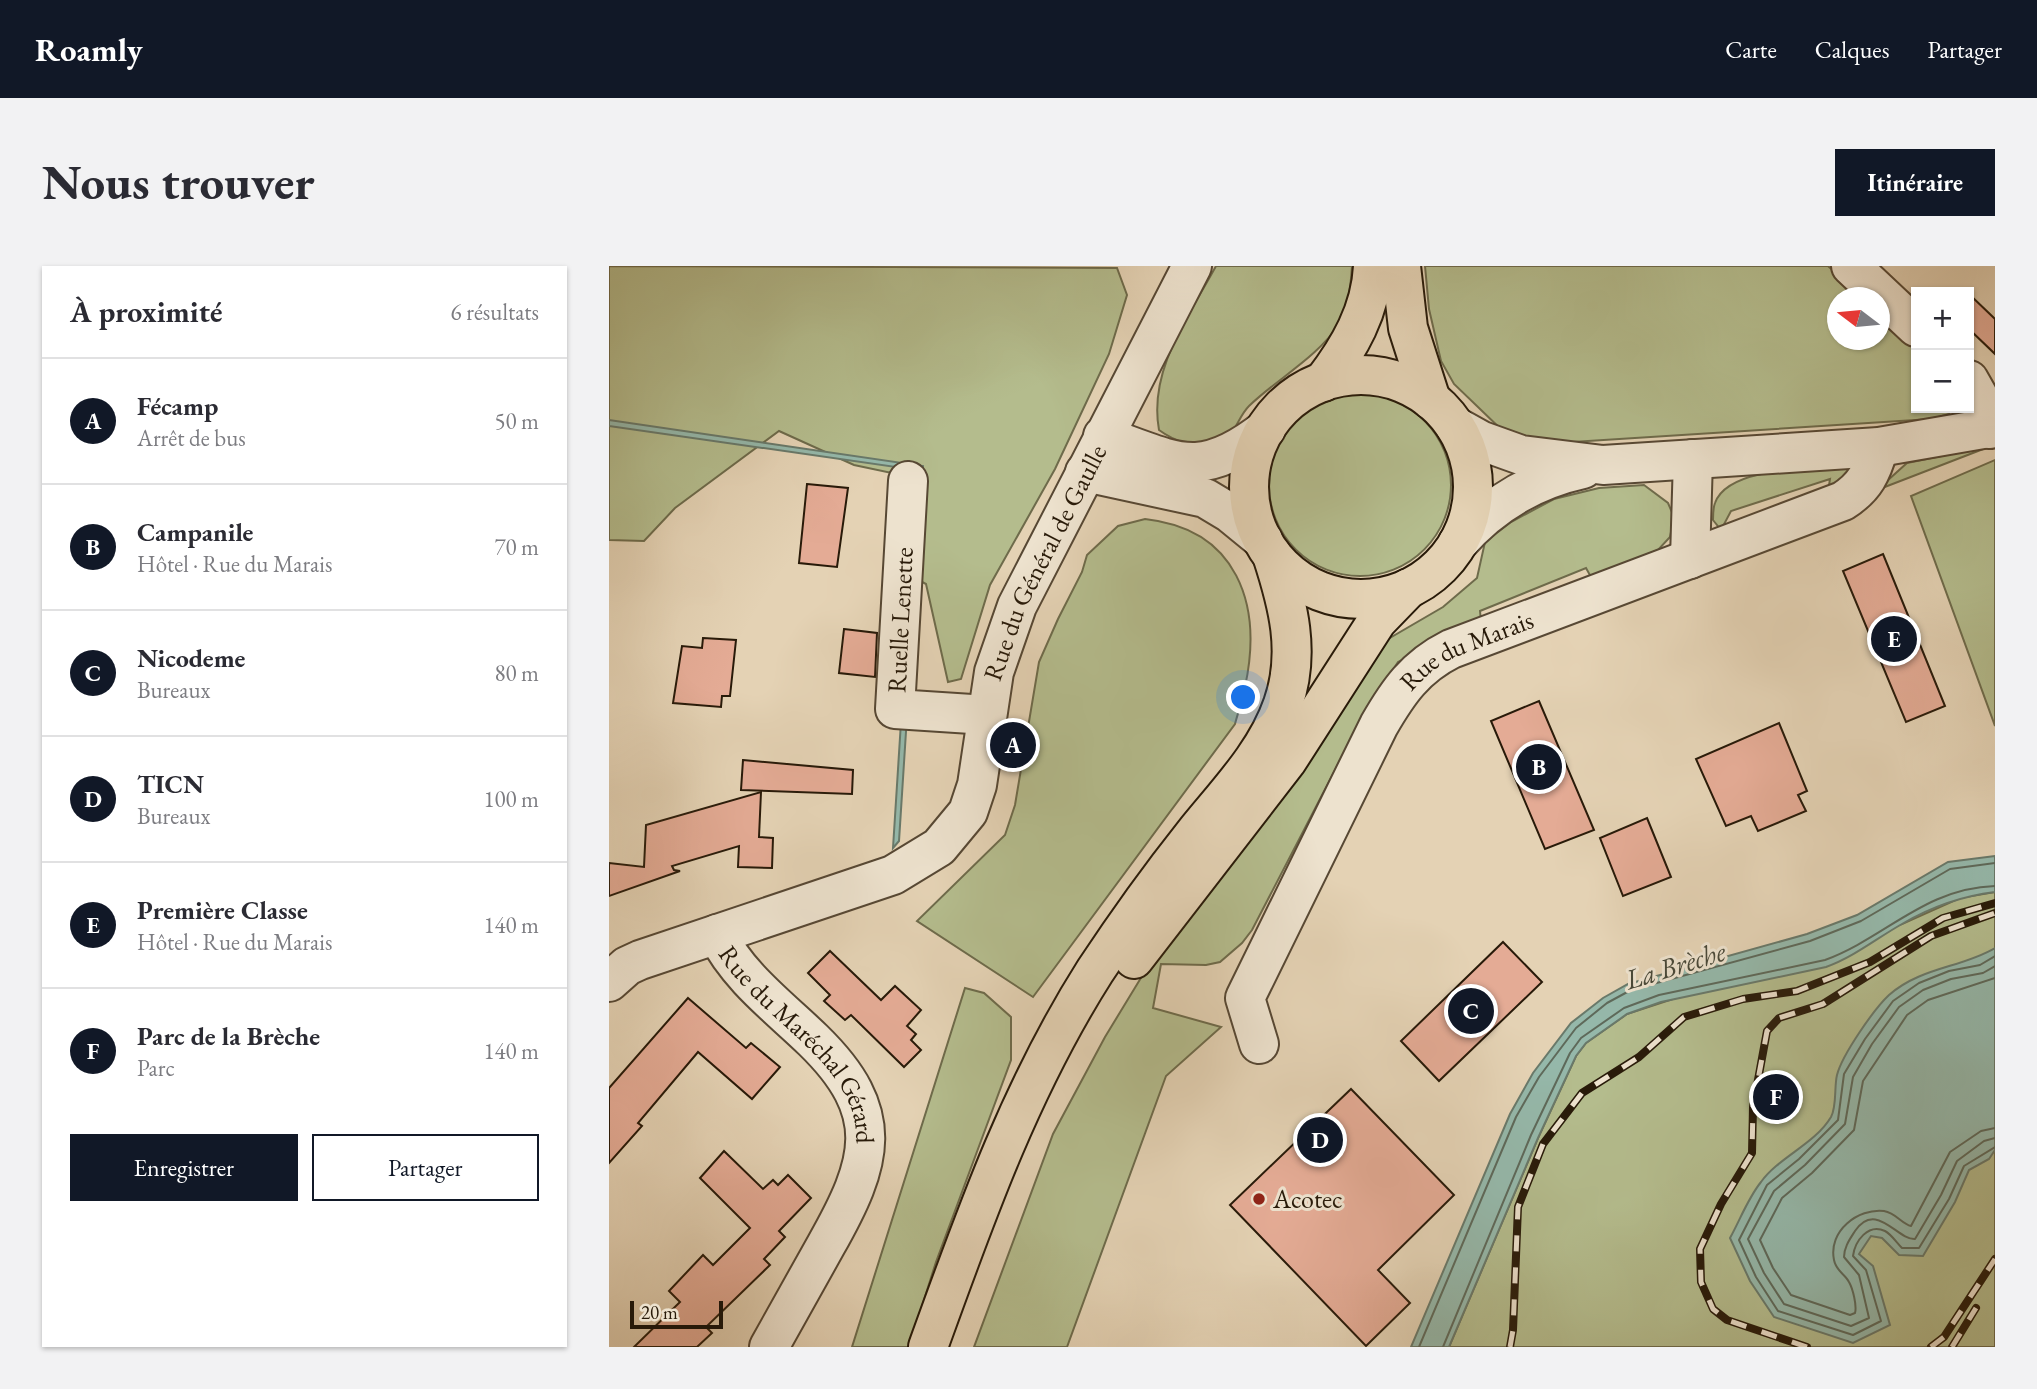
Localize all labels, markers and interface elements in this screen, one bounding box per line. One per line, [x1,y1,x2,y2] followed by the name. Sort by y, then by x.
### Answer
[35,28,143,71] text: Roamly
[1725,34,1777,65] text: Carte
[1815,34,1889,65] text: Calques
[1927,34,2002,65] text: Partager
[1835,149,1995,216] button: Itinéraire
[42,150,315,214] text: Nous trouver
[1827,287,1890,350] north arrow
[1911,287,1974,413] map controls
[1911,287,1974,350] button: +
[70,292,222,331] text: À proximité
[451,297,539,327] text: 6 résultats
[1911,350,1974,413] button: −
[137,389,218,423] text: Fécamp
[85,406,101,436] text: A
[494,406,539,436] text: 50 m
[137,423,246,453] text: Arrêt de bus
[975,439,1114,685] street label: Rue du Général de Gaulle
[137,515,253,549] text: Campanile
[86,532,100,562] text: B
[494,532,539,562] text: 70 m
[879,546,921,694] street label: Ruelle Lenette
[137,549,332,579] text: Hôtel · Rue du Marais
[1392,602,1538,698] street label: Rue du Marais
[1871,613,1917,665] pin: E
[137,641,245,675] text: Nicodeme
[85,658,101,688] text: C
[494,658,539,688] text: 80 m
[137,675,210,705] text: Bureaux
[1226,680,1260,714] your location
[990,719,1036,771] pin: A
[1516,741,1562,793] pin: B
[137,767,204,801] text: TICN
[84,784,102,814] text: D
[483,784,539,814] text: 100 m
[137,801,210,831] text: Bureaux
[137,893,308,927] text: Première Classe
[86,910,100,940] text: E
[483,910,539,940] text: 140 m
[137,927,332,957] text: Hôtel · Rue du Marais
[1619,933,1730,998] water label: La Brèche
[711,939,882,1145] street label: Rue du Maréchal Gérard
[1448,985,1494,1037] pin: C
[137,1019,320,1053] text: Parc de la Brèche
[87,1036,99,1066] text: F
[483,1036,539,1066] text: 140 m
[137,1053,175,1083] text: Parc
[1753,1071,1799,1123] pin: F
[1297,1114,1343,1166] pin: D
[70,1134,298,1201] button: Enregistrer
[312,1134,539,1201] button: Partager
[1272,1182,1343,1216] place label: Acotec
[1251,1191,1267,1207] marker: Acotec
[630,1298,723,1330] scale bar
[641,1300,678,1325] text: 20 m

